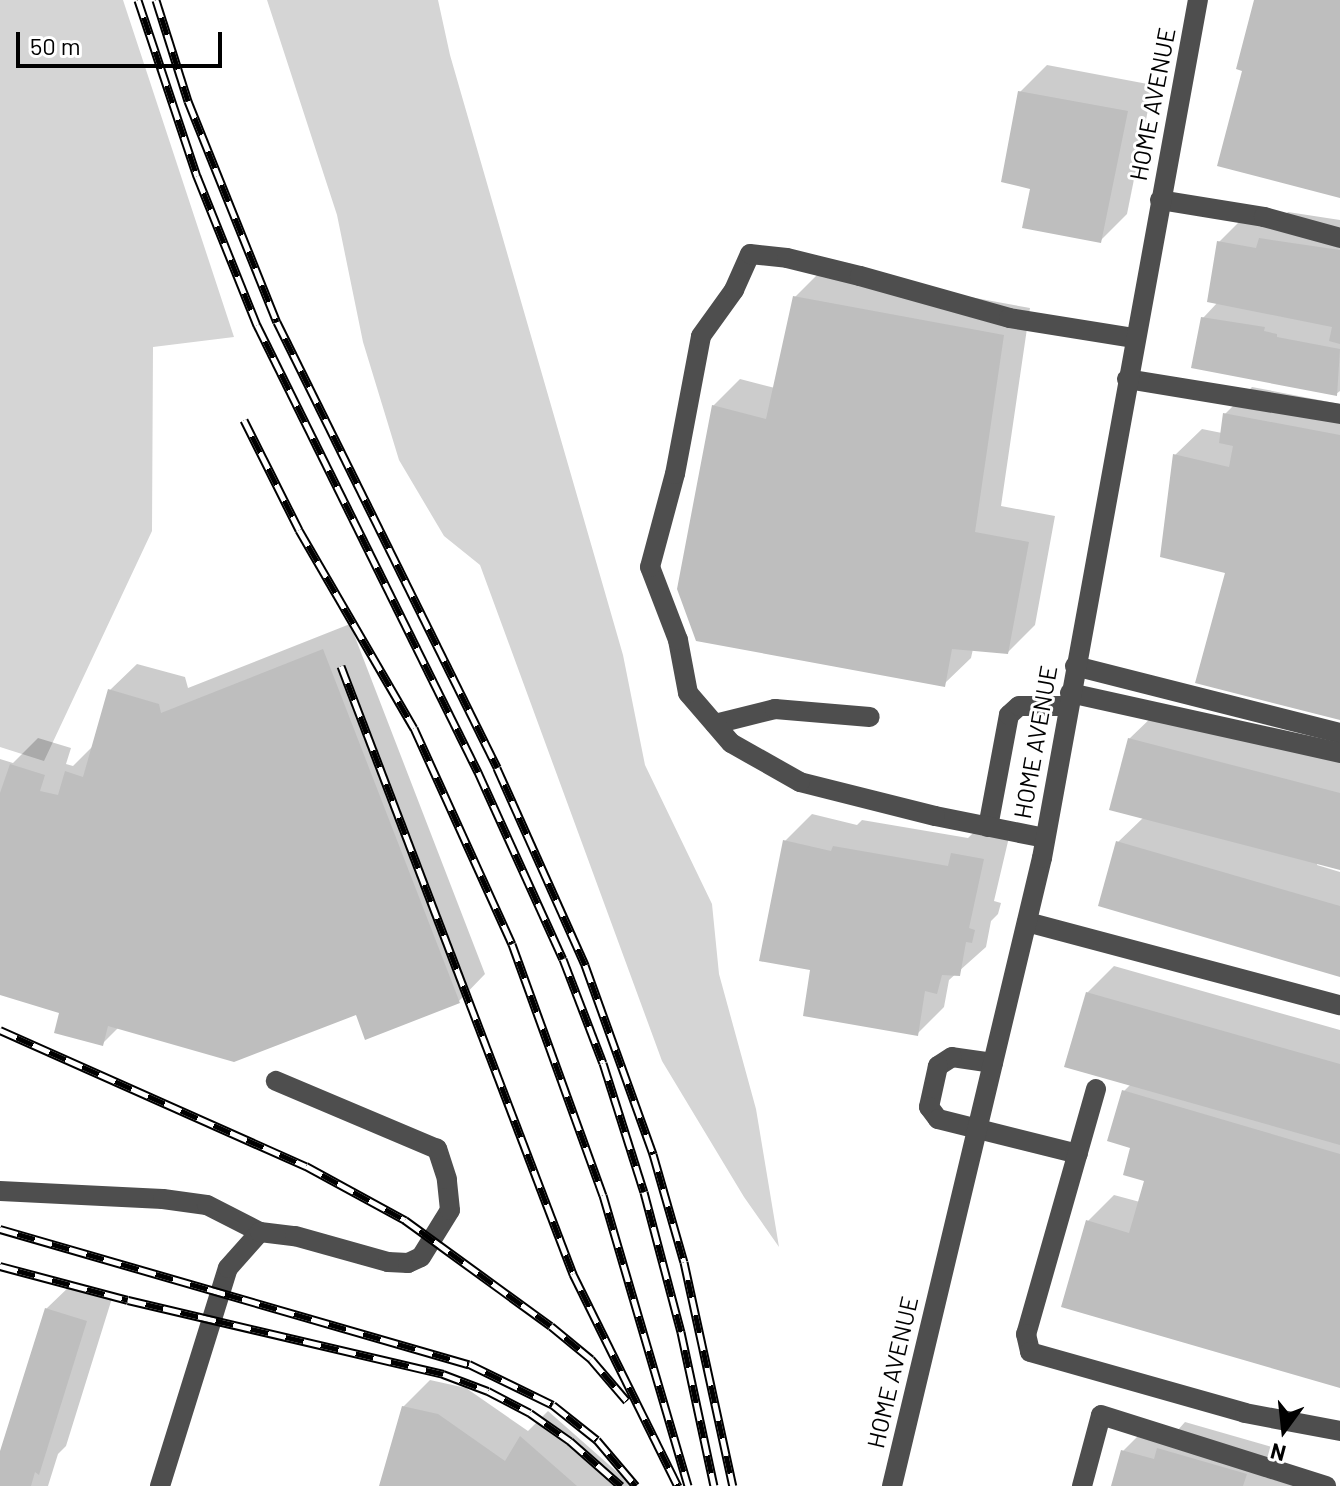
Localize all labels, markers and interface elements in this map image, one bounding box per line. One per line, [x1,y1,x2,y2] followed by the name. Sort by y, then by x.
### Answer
[20,16,226,66] scale bar
[1123,25,1181,183] street label: HOME AVENUE
[30,31,81,60] text: 50 m
[1007,663,1063,821] street label: HOME AVENUE
[861,1293,923,1451] street label: HOME AVENUE
[1244,1390,1324,1470] north arrow
[1267,1439,1288,1468] text: N

